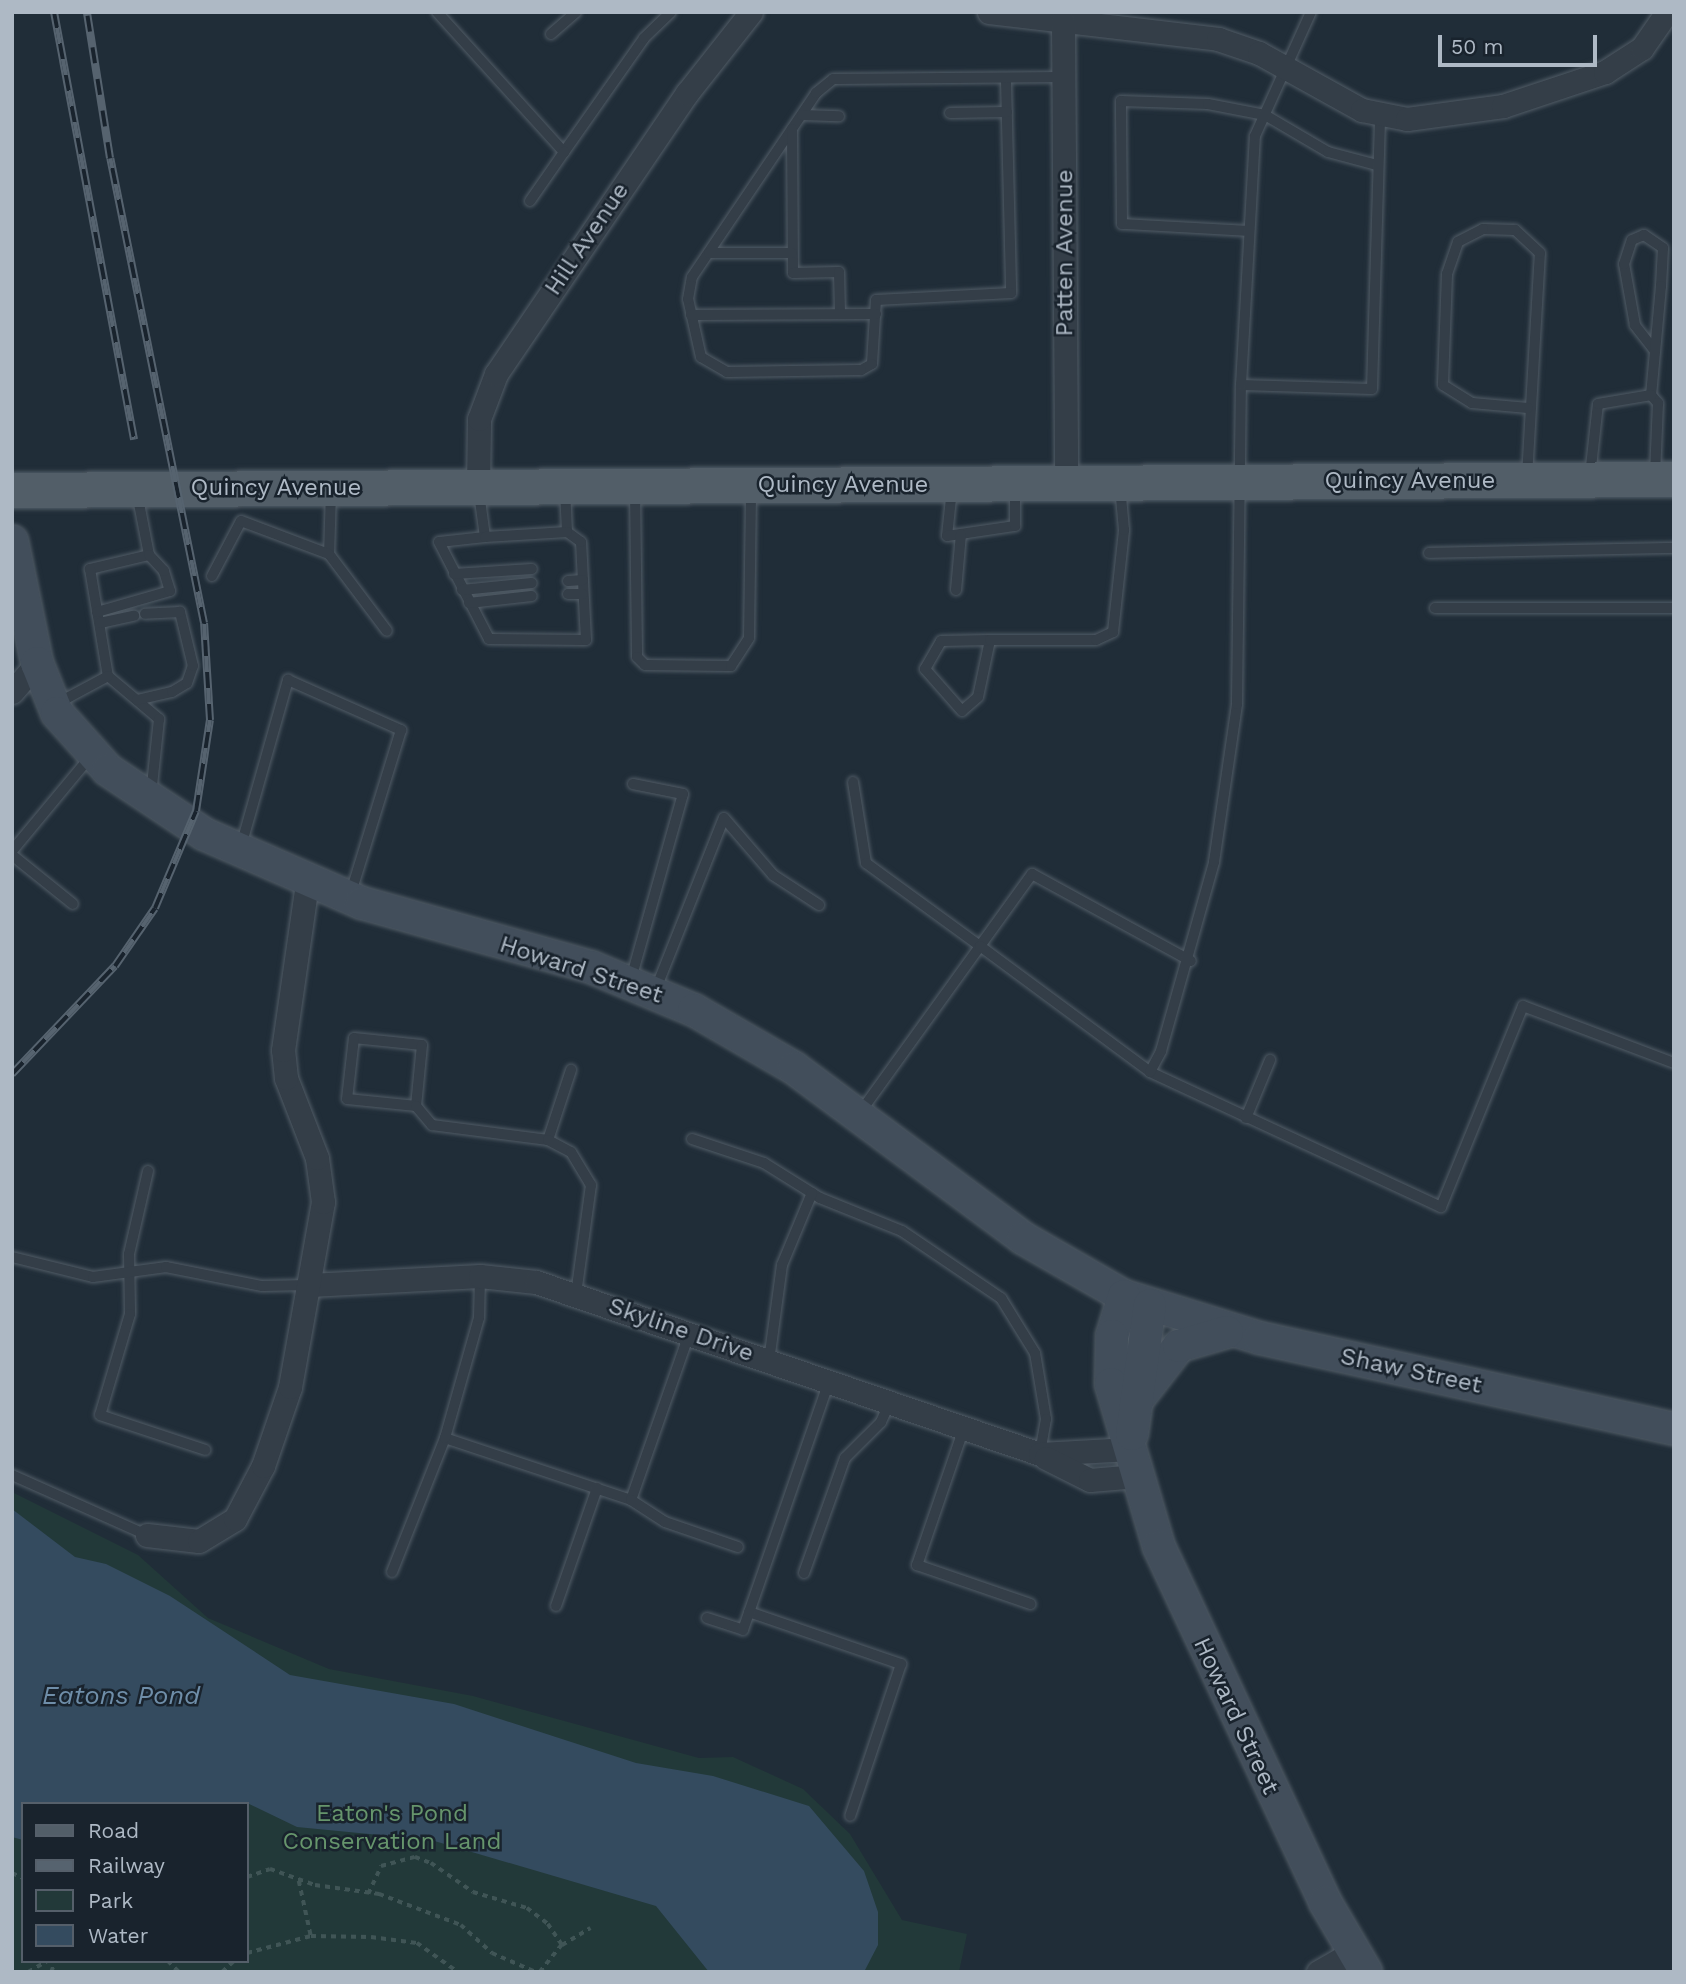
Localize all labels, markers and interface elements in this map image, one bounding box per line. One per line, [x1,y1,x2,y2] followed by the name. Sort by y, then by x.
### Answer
[1441,21,1600,65] scale bar
[1451,34,1503,59] text: 50 m
[1051,169,1079,337] street label: Patten Avenue
[538,176,636,302] street label: Hill Avenue
[1324,467,1496,495] street label: Quincy Avenue
[757,471,929,499] street label: Quincy Avenue
[190,474,362,502] street label: Quincy Avenue
[496,930,666,1010] street label: Howard Street
[605,1292,757,1368] street label: Skyline Drive
[1338,1342,1484,1400] street label: Shaw Street
[1187,1633,1285,1799] street label: Howard Street
[42,1680,200,1712] water label: Eatons Pond
[283,1800,501,1856] park label: Eaton's Pond Conservation Land
[21,1802,248,1963] legend
[88,1818,139,1843] text: Road
[88,1853,165,1878] text: Railway
[88,1888,133,1913] text: Park
[88,1923,148,1948] text: Water

